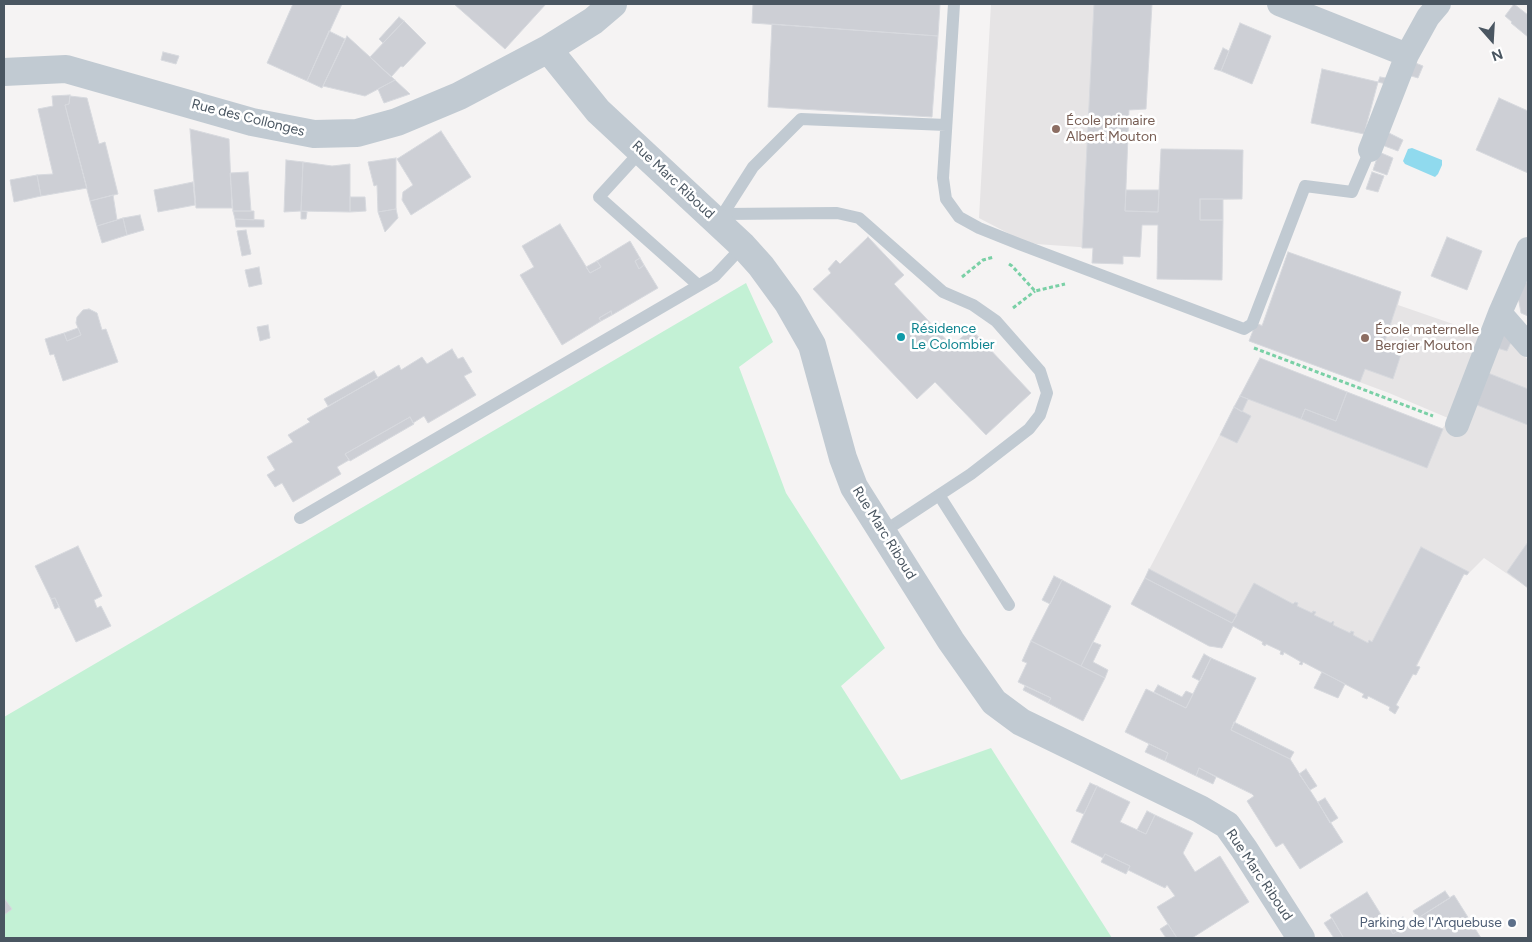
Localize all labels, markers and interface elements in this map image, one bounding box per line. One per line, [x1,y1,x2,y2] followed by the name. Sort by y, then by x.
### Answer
[1467,15,1517,65] north arrow
[1489,45,1505,64] text: N
[190,96,306,140] street label: Rue des Collonges
[1066,113,1157,146] place label: École primaire Albert Mouton
[1050,123,1062,135] marker: École primaire Albert Mouton
[628,137,718,223] street label: Rue Marc Riboud
[911,321,995,354] place label: Résidence Le Colombier
[1375,322,1479,354] place label: École maternelle Bergier Mouton
[895,331,907,343] marker: Résidence Le Colombier
[1359,332,1371,344] marker: École maternelle Bergier Mouton
[849,483,919,583] street label: Rue Marc Riboud
[1222,826,1296,924] street label: Rue Marc Riboud
[1360,915,1502,931] place label: Parking de l'Arquebuse
[1506,917,1518,929] marker: Parking de l'Arquebuse

